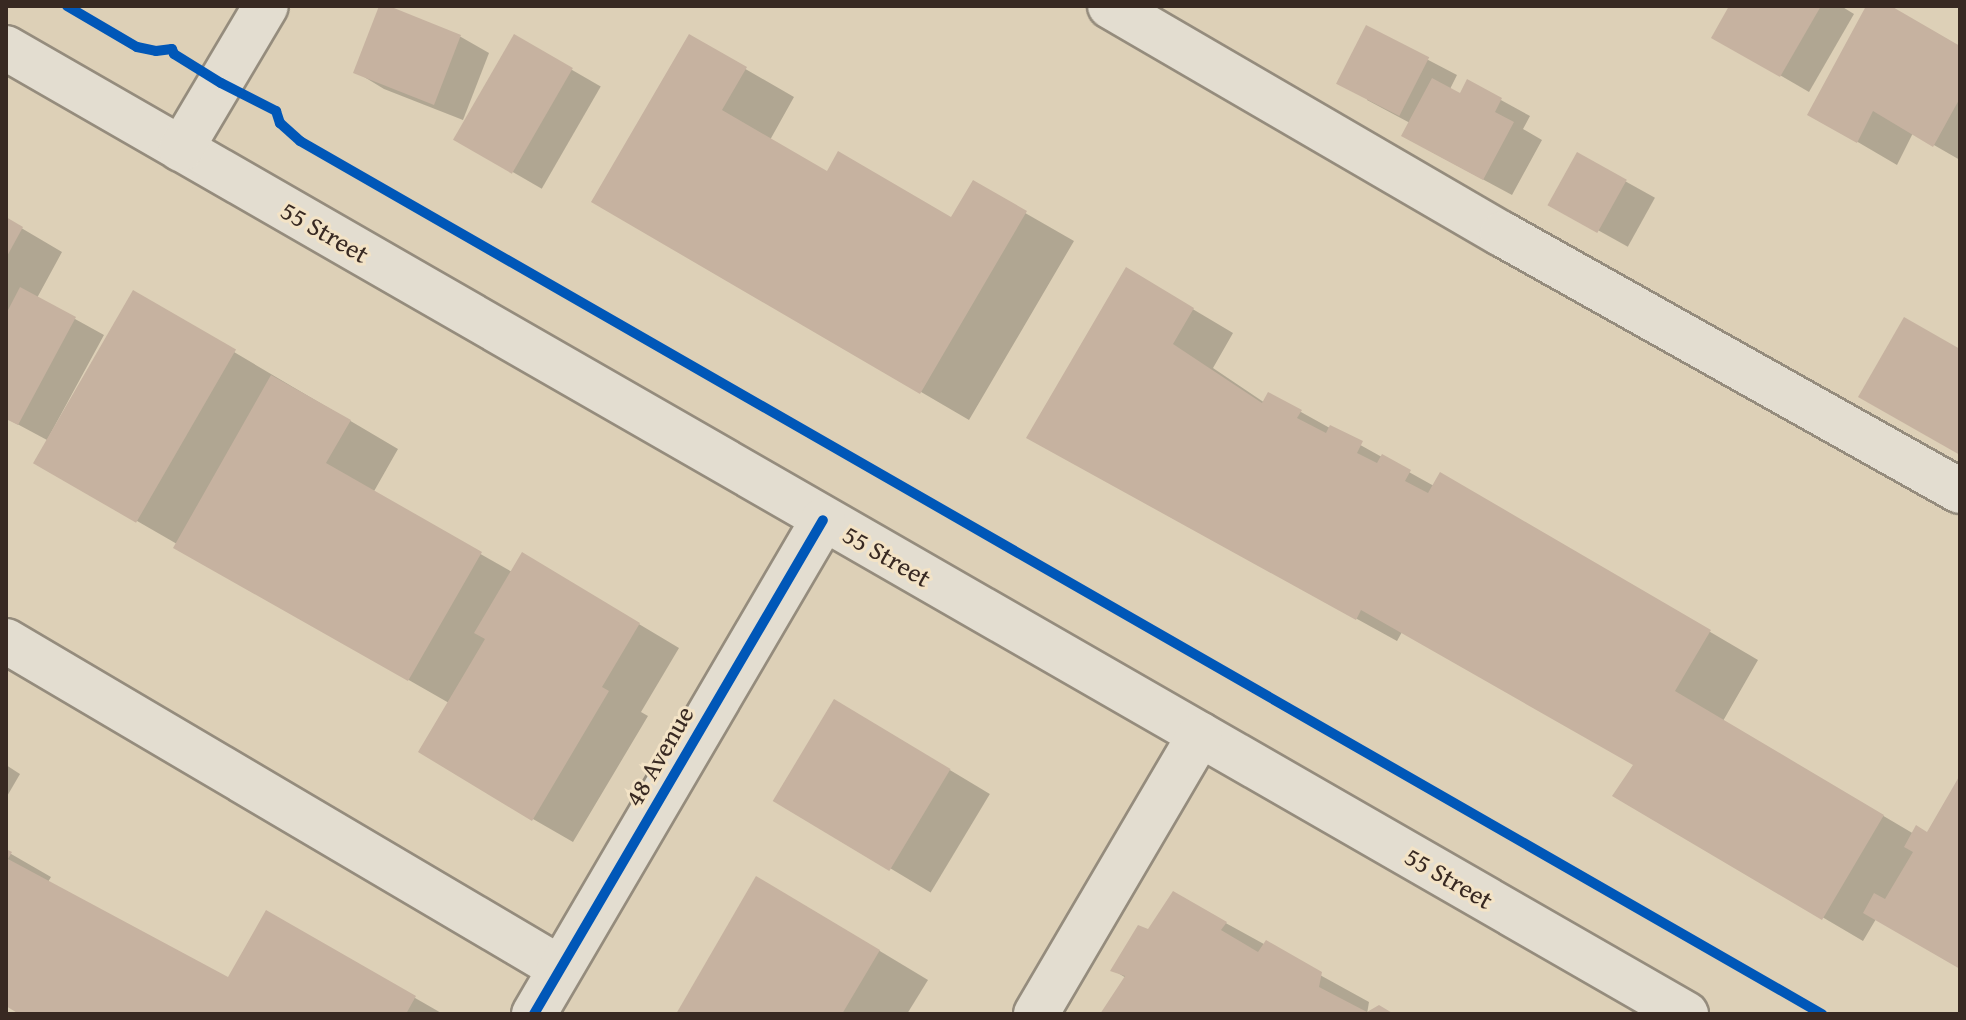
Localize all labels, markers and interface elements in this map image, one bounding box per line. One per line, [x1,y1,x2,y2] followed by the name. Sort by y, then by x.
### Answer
[275,194,375,270] street label: 55 Street
[837,518,937,594] street label: 55 Street
[618,700,700,812] street label: 48 Avenue
[1399,840,1499,916] street label: 55 Street

